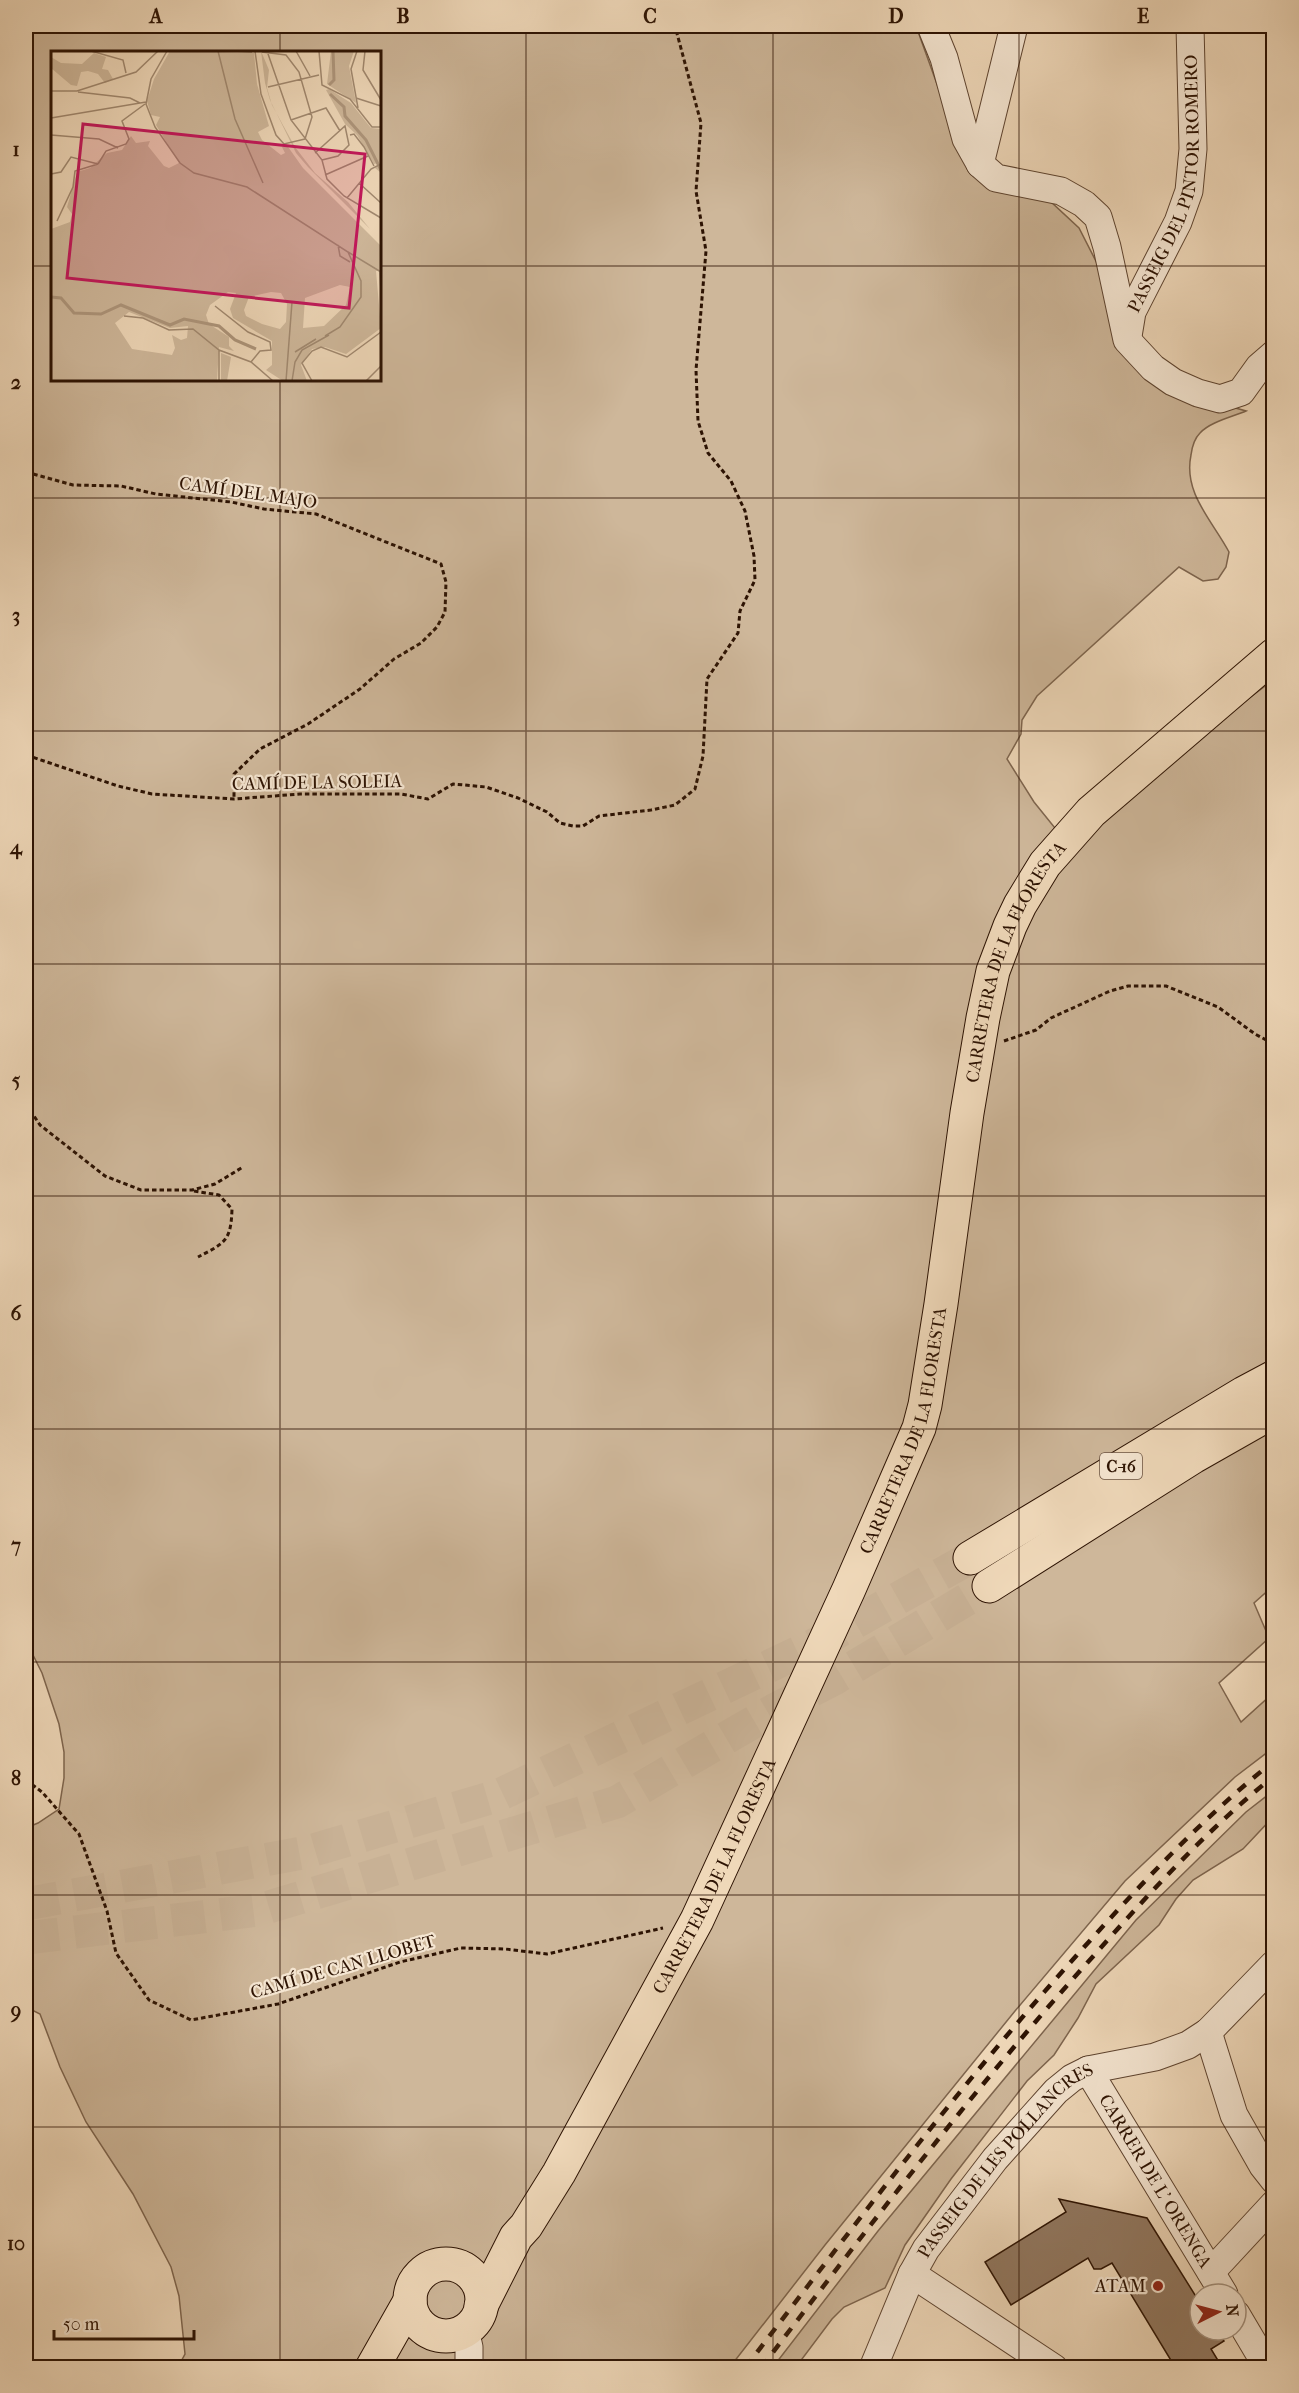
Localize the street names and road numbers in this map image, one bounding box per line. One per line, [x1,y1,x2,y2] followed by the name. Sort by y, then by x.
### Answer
[1123,54,1204,316] street label: PASSEIG DEL PINTOR ROMERO
[178,472,318,513] street label: CAMÍ DEL MAJO
[232,770,403,795] street label: CAMÍ DE LA SOLEIA
[962,837,1070,1084] street label: CARRETERA DE LA FLORESTA
[855,1305,951,1557] street label: CARRETERA DE LA FLORESTA
[1100,1453,1142,1479] road number: C-16
[648,1755,780,1997] street label: CARRETERA DE LA FLORESTA
[248,1929,439,2003] street label: CAMÍ DE CAN LLOBET
[913,2059,1097,2261] street label: PASSEIG DE LES POLLANCRES
[1095,2090,1216,2272] street label: CARRER DE L' ORENGA

